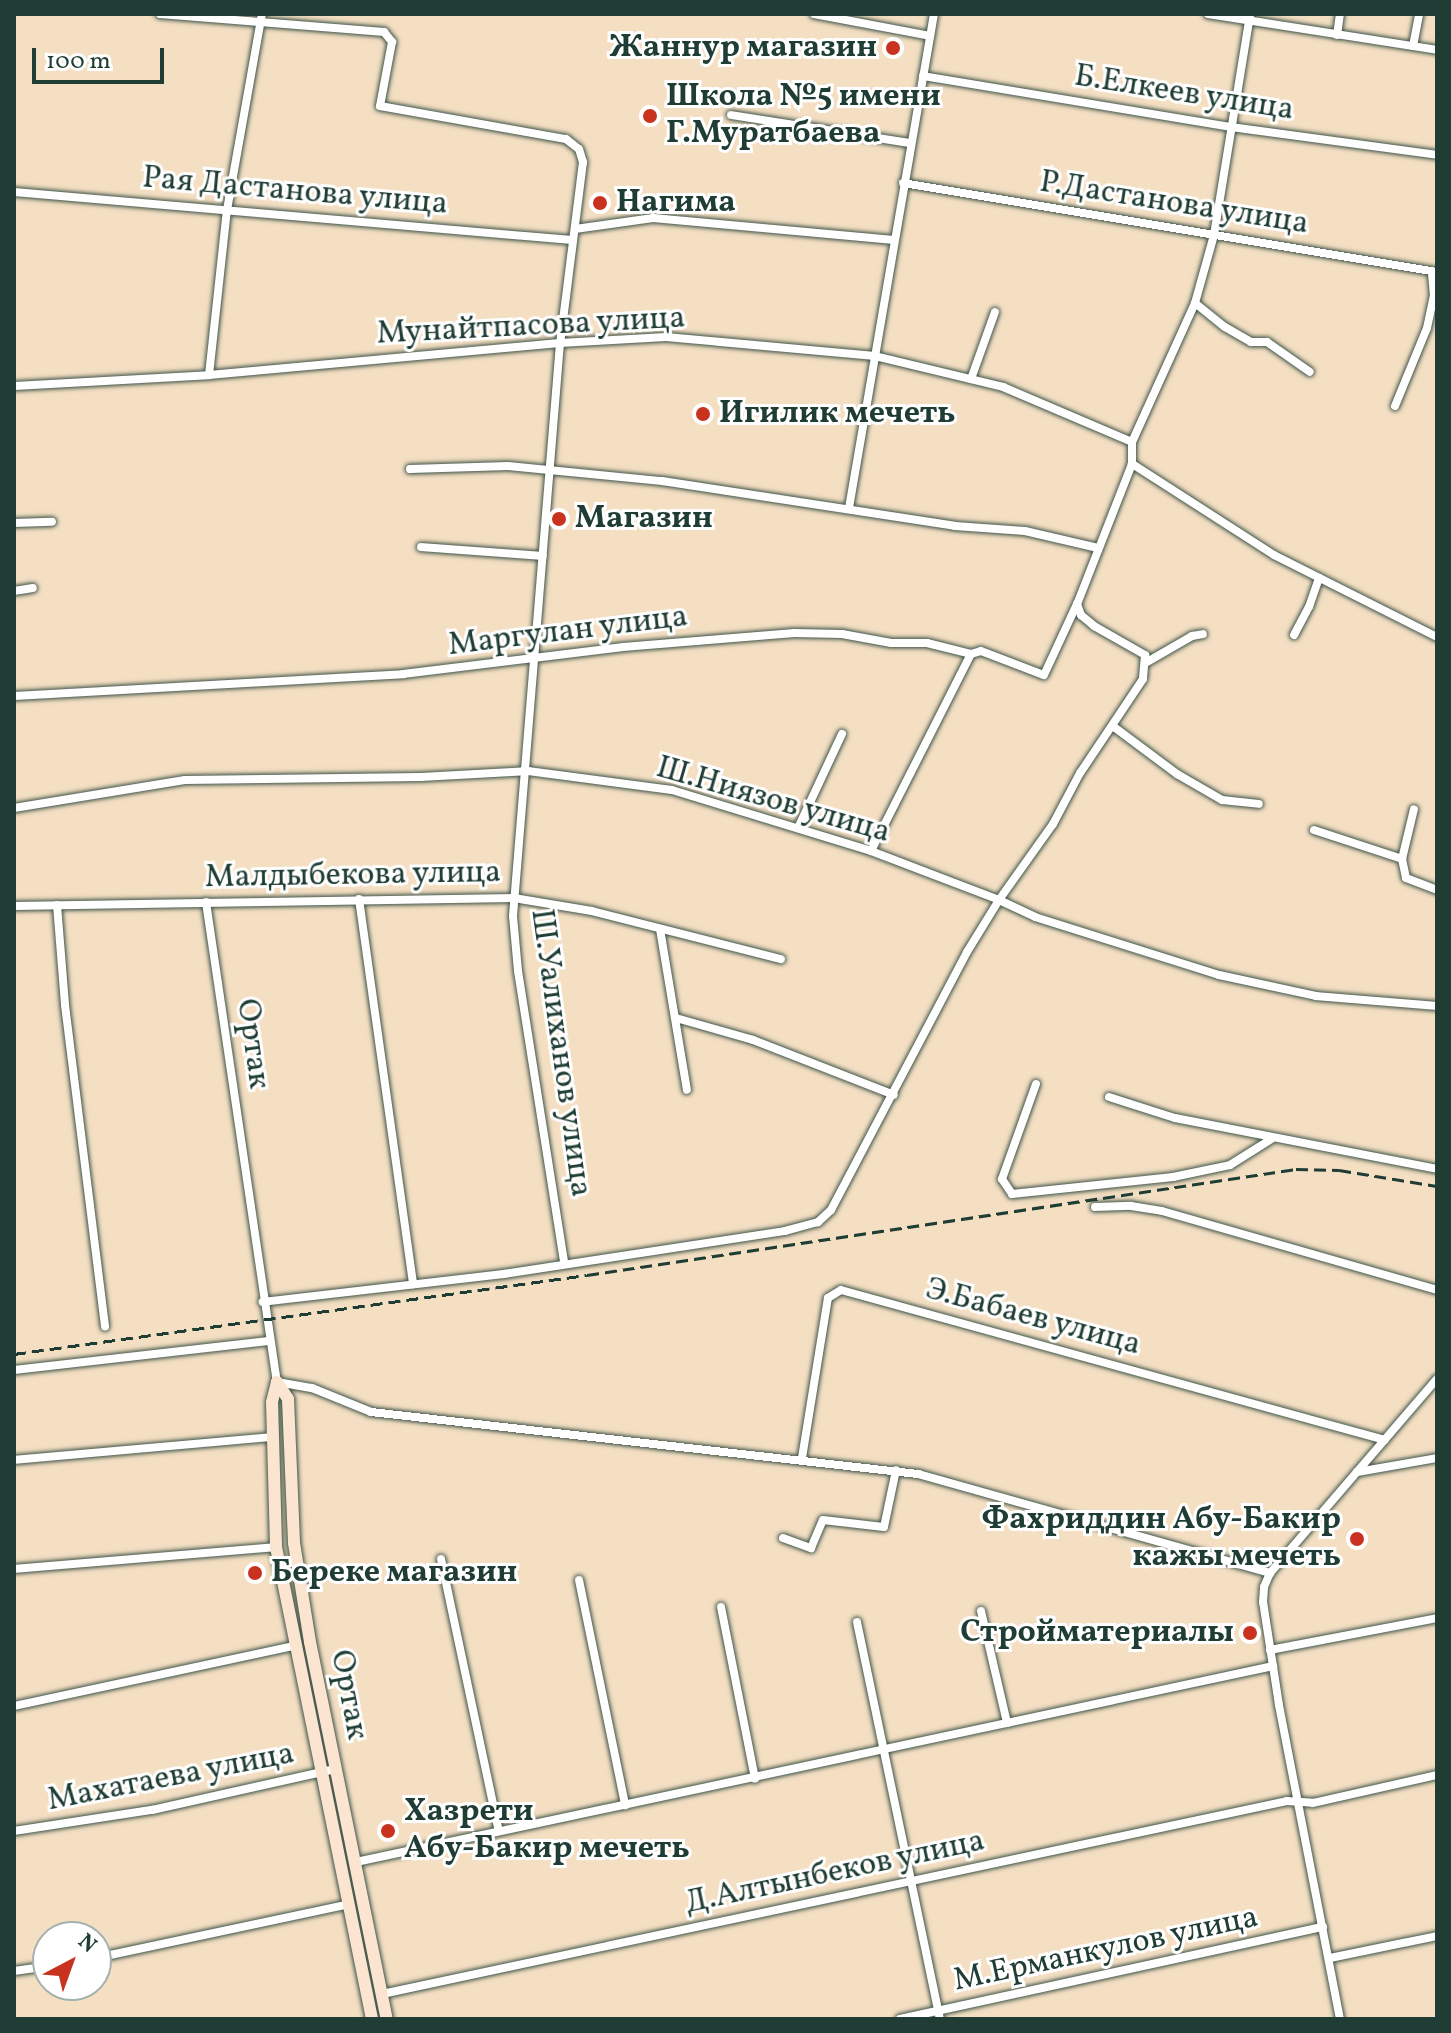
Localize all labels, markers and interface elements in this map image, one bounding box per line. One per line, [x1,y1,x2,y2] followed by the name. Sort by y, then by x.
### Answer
[609,29,877,67] place label: Жаннур магазин
[36,32,168,82] scale bar
[884,39,902,57] marker: Жаннур магазин
[46,45,111,79] text: 100 m
[1071,58,1297,130] street label: Б.Елкеев улица
[666,79,941,154] place label: Школа №5 имени Г.Муратбаева
[641,107,659,125] marker: Школа №5 имени Г.Муратбаева
[140,159,450,225] street label: Рая Дастанова улица
[1036,164,1312,244] street label: Р.Дастанова улица
[616,184,736,222] place label: Нагима
[591,194,609,212] marker: Нагима
[375,300,687,354] street label: Мунайтпасова улица
[719,395,956,433] place label: Игилик мечеть
[694,405,712,423] marker: Игилик мечеть
[575,500,713,538] place label: Магазин
[550,510,568,528] marker: Магазин
[446,598,690,666] street label: Маргулан улица
[651,749,895,853] street label: Ш.Ниязов улица
[204,854,502,898] street label: Малдыбекова улица
[521,906,599,1200] street label: Ш.Уалиханов улица
[227,996,277,1092] street label: Ортак
[921,1271,1145,1365] street label: Э.Бабаев улица
[982,1502,1341,1577] place label: Фахриддин Абу-Бакир кажы мечеть
[1348,1530,1366,1548] marker: Фахриддин Абу-Бакир кажы мечеть
[271,1554,517,1592] place label: Береке магазин
[246,1564,264,1582] marker: Береке магазин
[960,1614,1234,1652] place label: Стройматериалы
[1241,1624,1259,1642] marker: Стройматериалы
[321,1647,375,1743] street label: Ортак
[44,1735,298,1821] street label: Махатаева улица
[404,1794,690,1869] place label: Хазрети Абу-Бакир мечеть
[379,1822,397,1840] marker: Хазрети Абу-Бакир мечеть
[681,1822,989,1924] street label: Д.Алтынбеков улица
[950,1899,1262,2001] street label: М.Ерманкулов улица
[32,1921,112,2001] north arrow
[71,1927,103,1961] text: N

